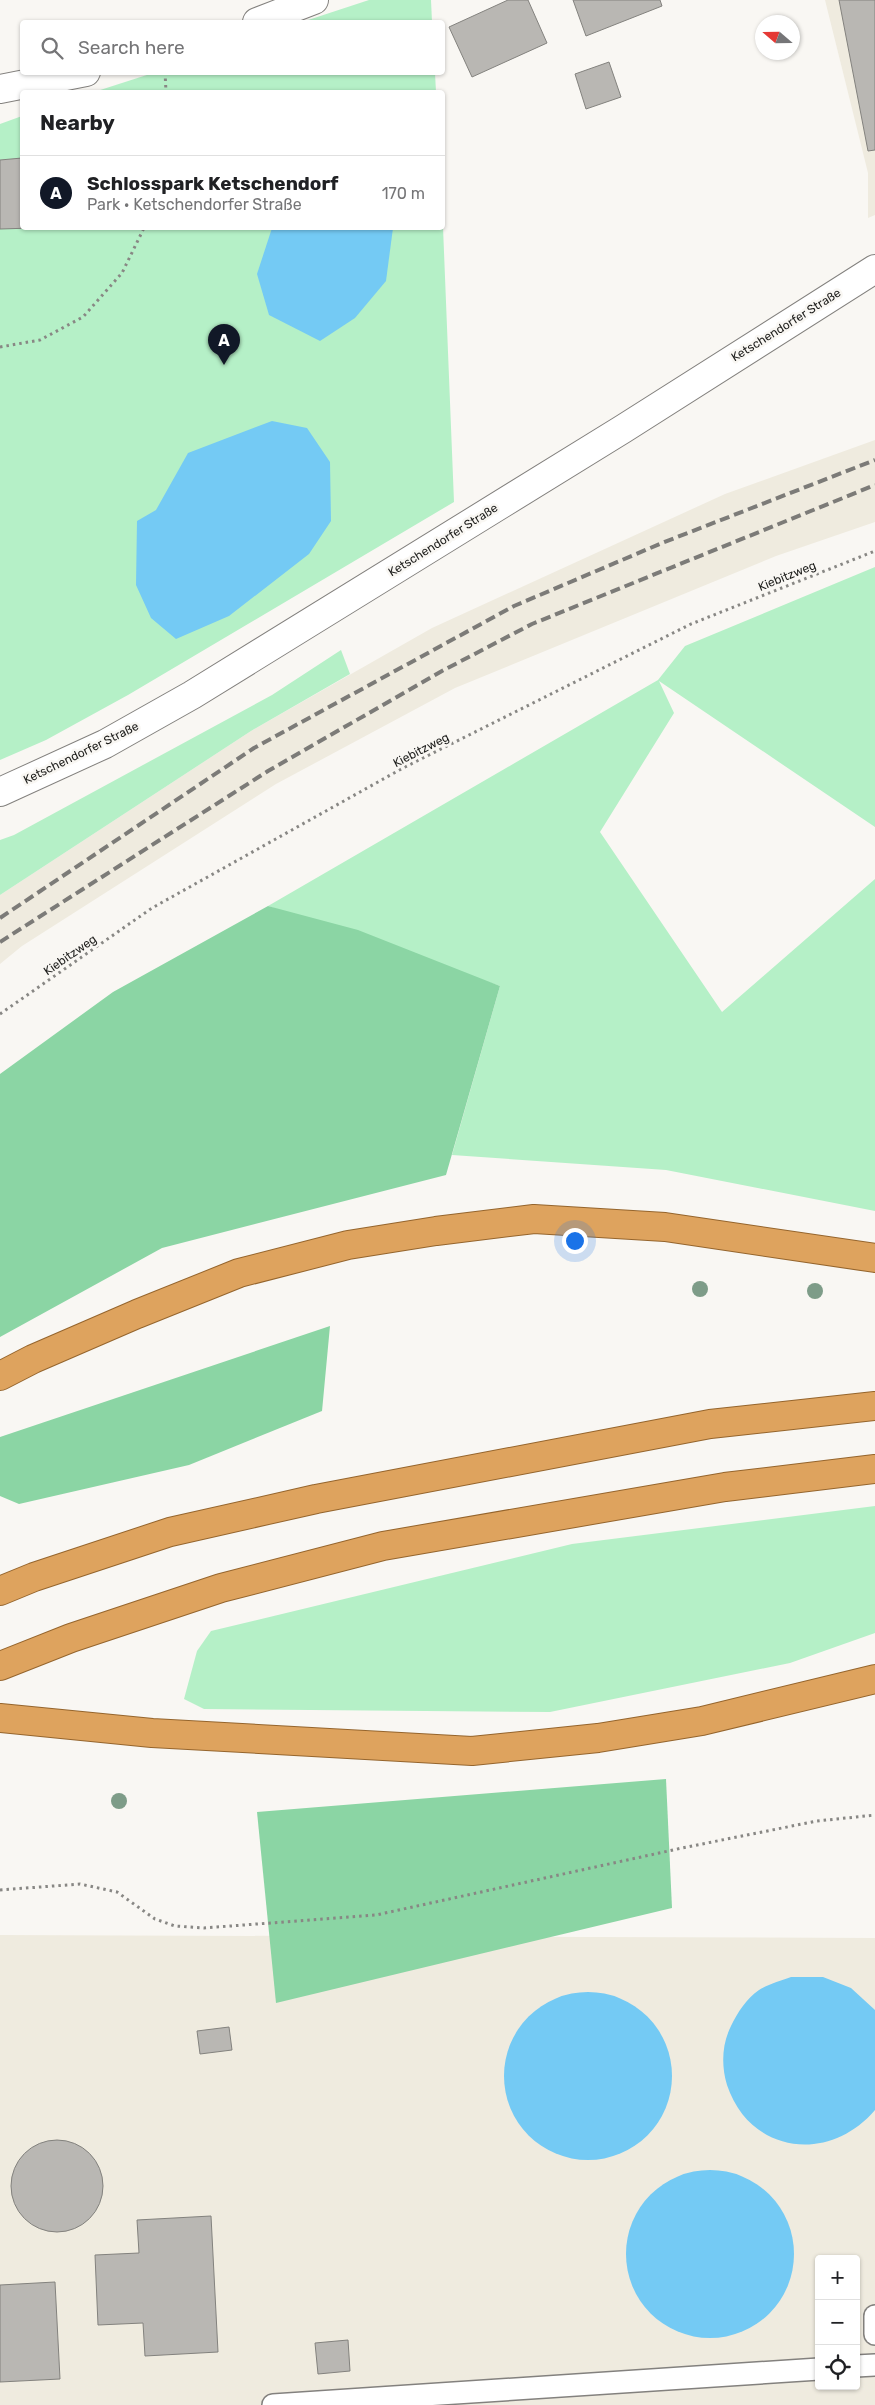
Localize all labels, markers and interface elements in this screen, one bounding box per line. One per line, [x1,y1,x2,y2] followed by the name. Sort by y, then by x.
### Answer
[755,15,800,60] north arrow
[20,20,445,75] search box
[38,34,66,62] icon: search
[78,36,185,59] text: Search here
[40,110,115,135] text: Nearby
[87,172,339,195] text: Schlosspark Ketschendorf
[50,184,62,203] text: A
[382,184,425,203] text: 170 m
[87,195,302,214] text: Park · Ketschendorfer Straße
[729,285,844,364] street label: Ketschendorfer Straße
[208,324,240,365] pin: A
[386,500,501,579] street label: Ketschendorfer Straße
[756,558,818,594] street label: Kiebitzweg
[21,719,141,787] street label: Ketschendorfer Straße
[391,730,451,770] street label: Kiebitzweg
[41,932,99,978] street label: Kiebitzweg
[562,1228,588,1254] your location
[815,2255,860,2390] map controls
[815,2255,860,2300] button: +
[815,2300,860,2345] button: −
[815,2345,860,2390] button: locate

